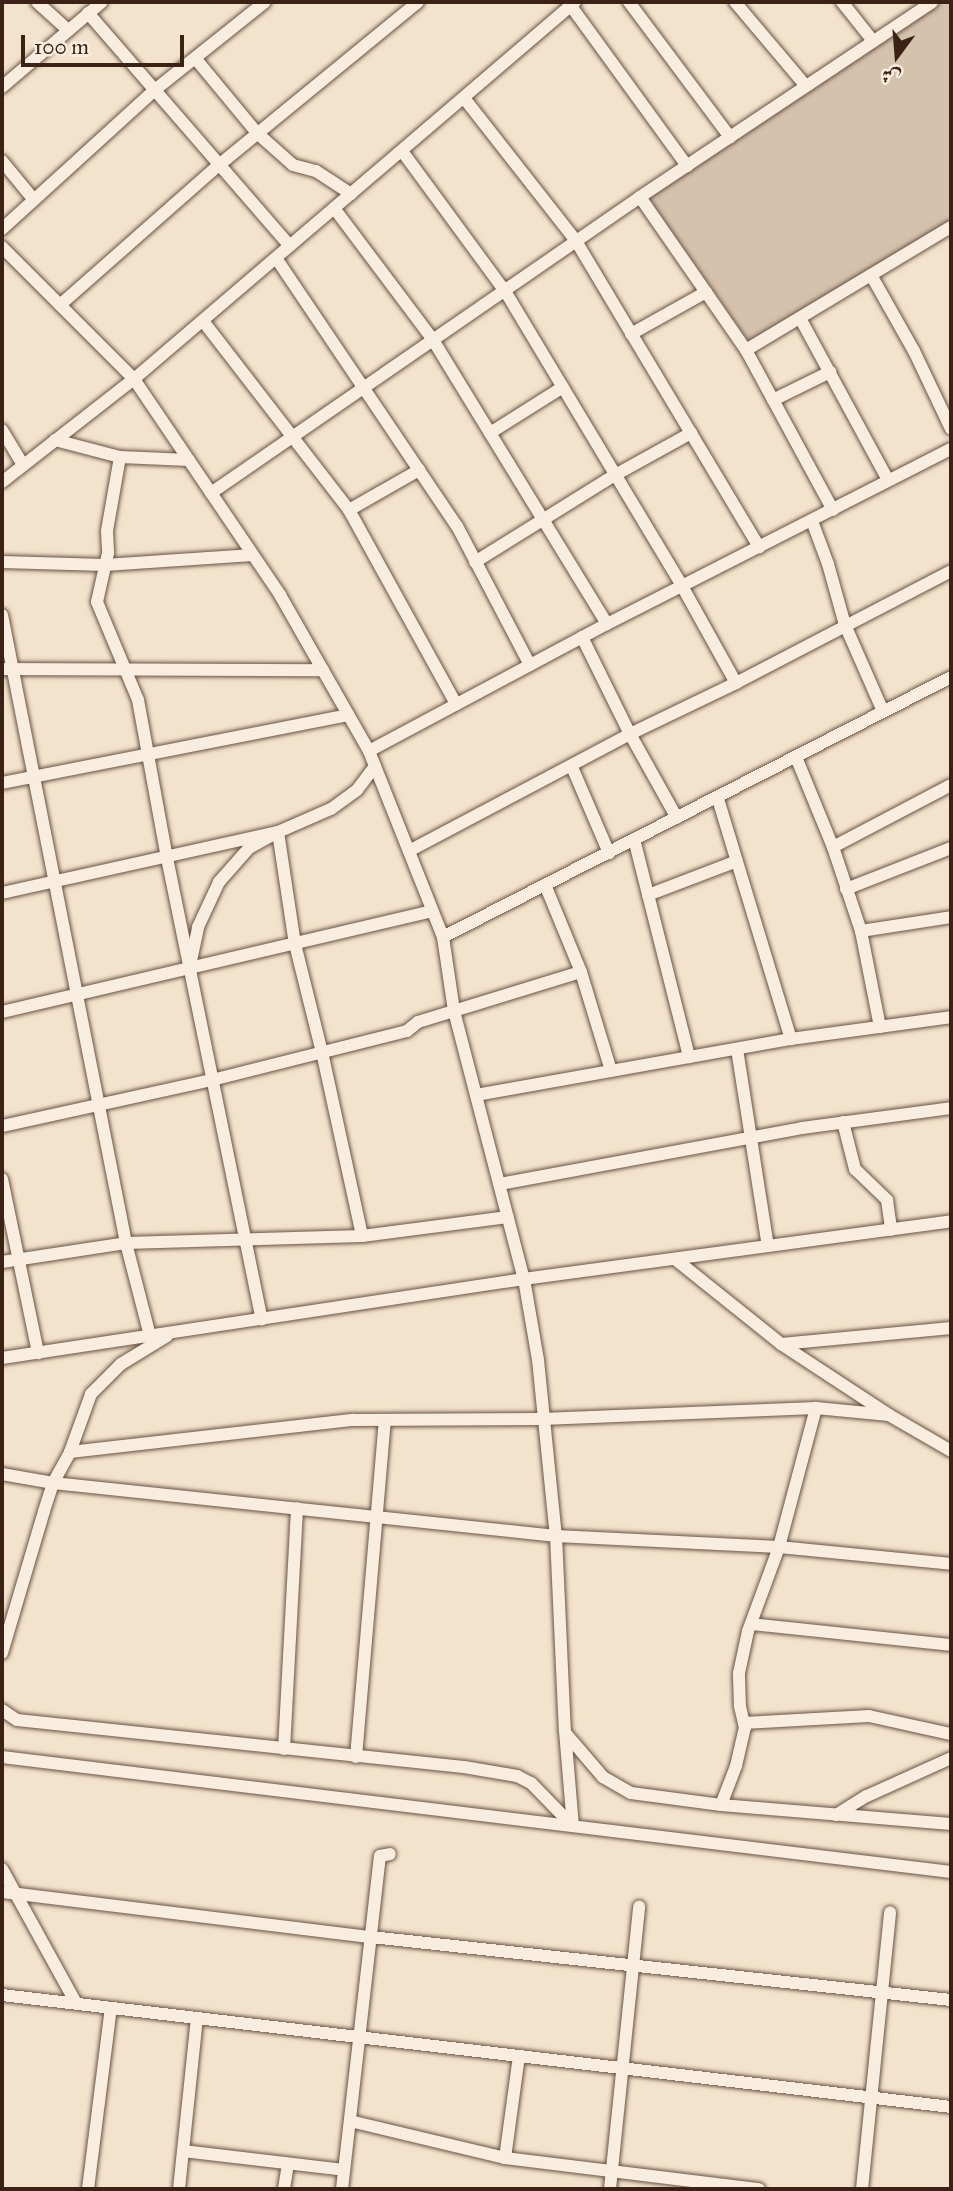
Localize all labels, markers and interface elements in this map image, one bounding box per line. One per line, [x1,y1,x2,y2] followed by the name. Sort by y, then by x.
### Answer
[24,21,187,65] scale bar
[862,21,932,91] north arrow
[34,34,89,60] text: 100 m
[879,63,903,90] text: ش

